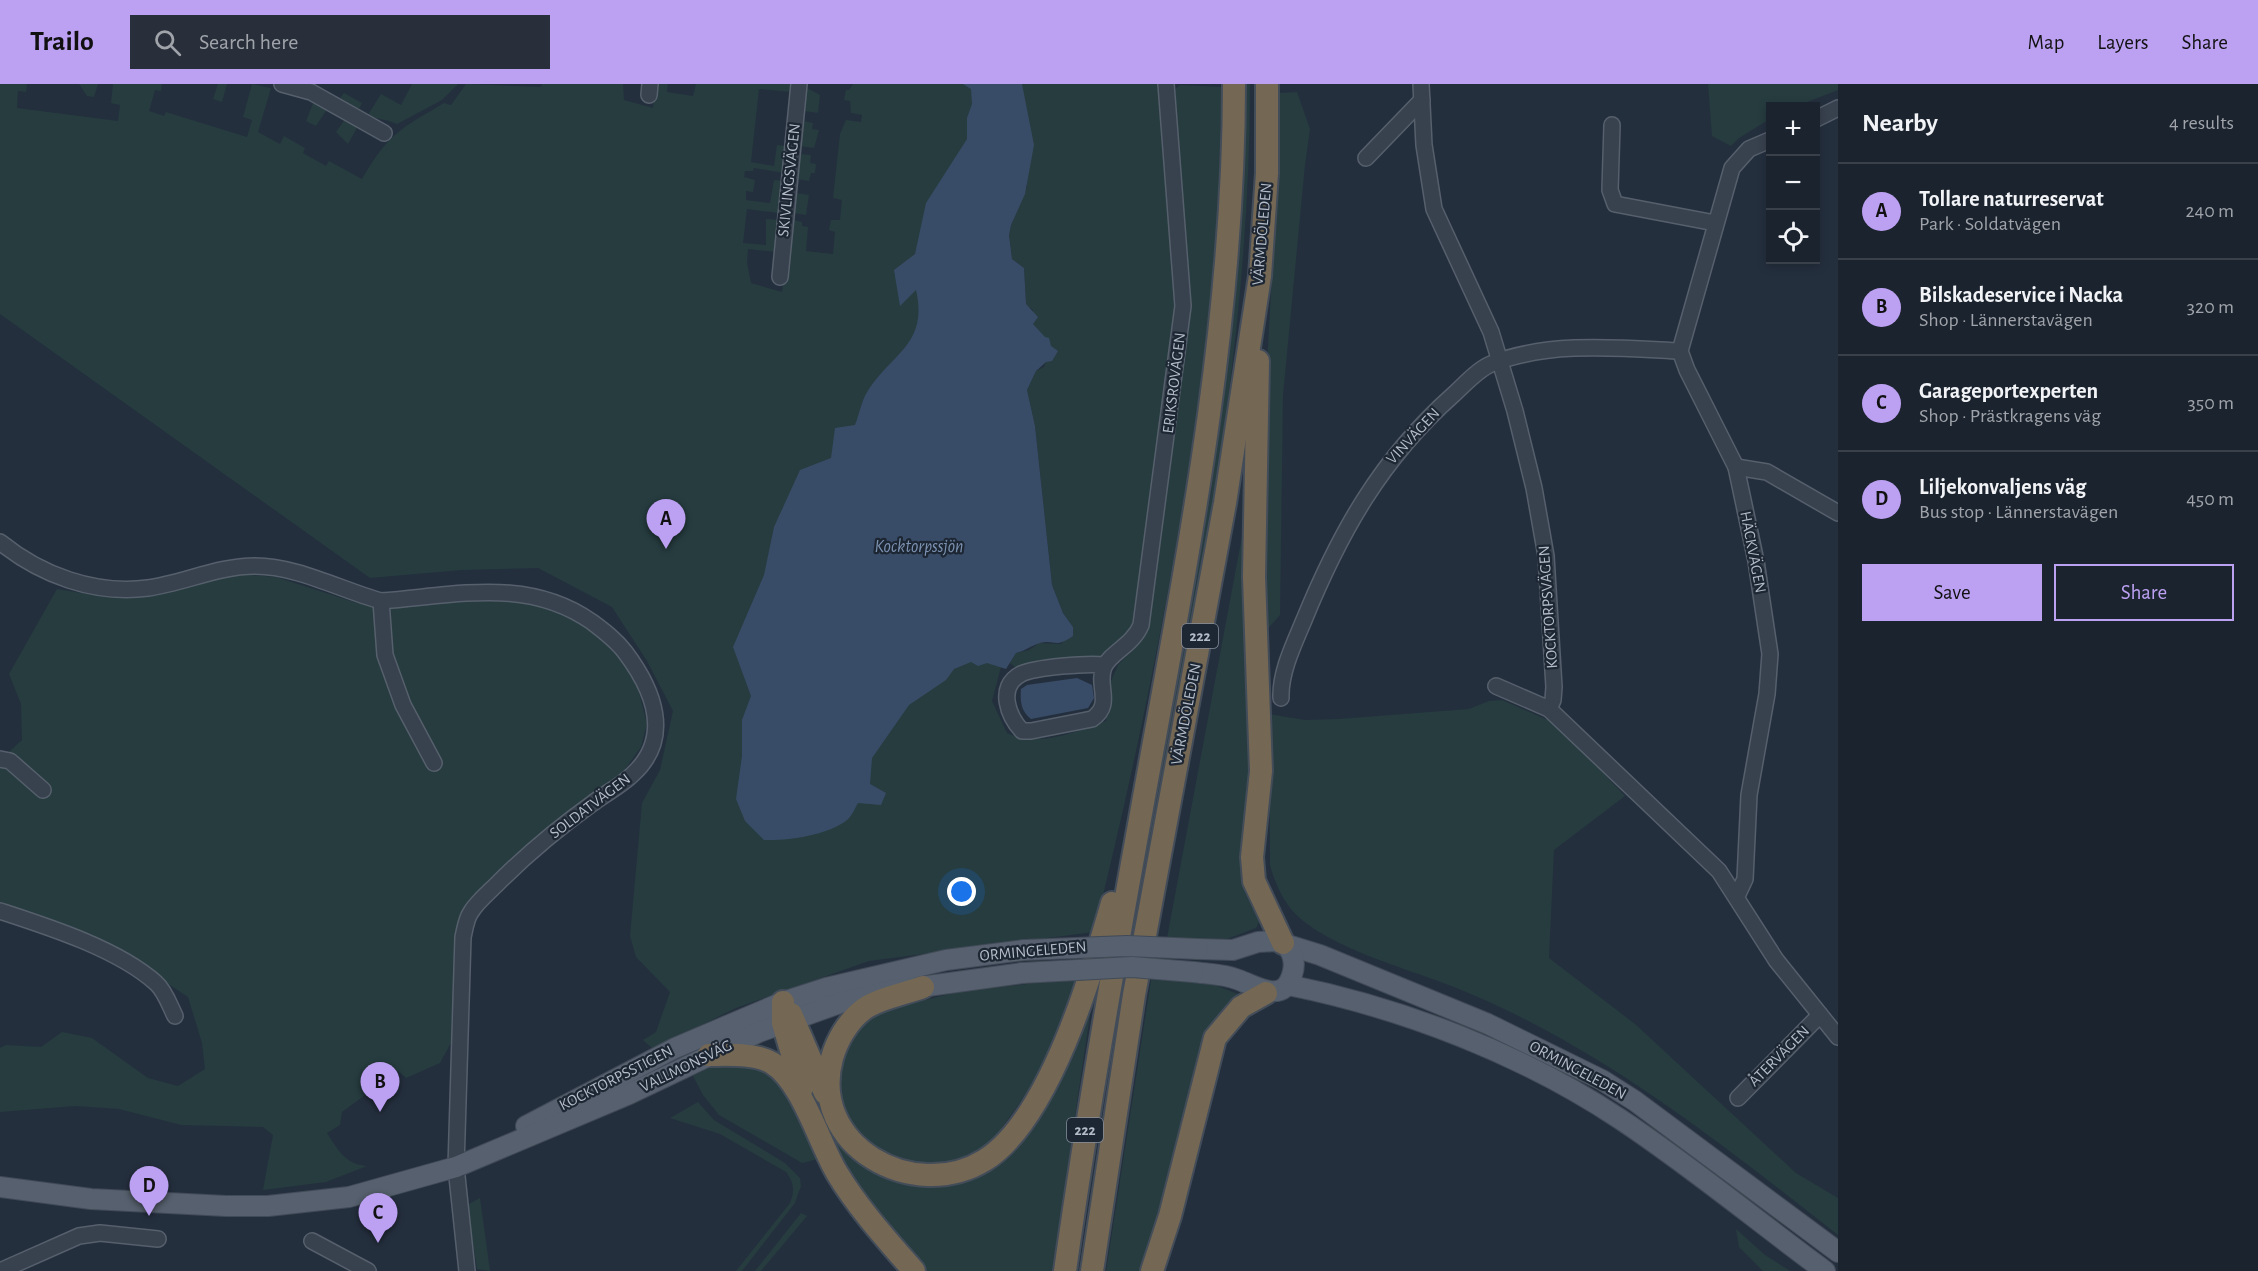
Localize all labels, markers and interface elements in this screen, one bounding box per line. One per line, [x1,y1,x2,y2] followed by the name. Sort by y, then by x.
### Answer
[130,15,550,69] search box
[151,26,184,59] icon: search
[30,28,94,56] text: Trailo
[199,31,298,53] text: Search here
[2028,32,2064,53] text: Map
[2097,32,2148,53] text: Layers
[2181,32,2228,53] text: Share
[1766,102,1820,264] map controls
[1766,102,1820,156] button: +
[1862,110,1938,136] text: Nearby
[2169,113,2234,133] text: 4 results
[773,122,803,238] street label: SKIVLINGSVÄGEN
[1766,156,1820,210] button: −
[1248,182,1274,286] street label: VÄRMDÖLEDEN
[1919,188,2104,210] text: Tollare naturreservat
[1876,201,1888,221] text: A
[2185,201,2234,221] text: 240 m
[1766,210,1820,264] button: locate
[1919,214,2061,234] text: Park · Soldatvägen
[1919,284,2123,306] text: Bilskadeservice i Nacka
[1876,297,1887,317] text: B
[2187,297,2234,317] text: 320 m
[1919,310,2093,330] text: Shop · Lännerstavägen
[1158,331,1188,434] street label: ERIKSROVÄGEN
[1919,380,2098,402] text: Garageportexperten
[1876,393,1887,413] text: C
[2188,393,2234,413] text: 350 m
[1382,404,1443,467] street label: VINVÄGEN
[1919,406,2101,426] text: Shop · Prästkragens väg
[1919,476,2086,498] text: Liljekonvaljens väg
[1875,489,1888,509] text: D
[2186,489,2234,509] text: 450 m
[646,500,686,549] pin: A
[1919,502,2118,522] text: Bus stop · Lännerstavägen
[1737,509,1771,594] street label: HÄCKVÄGEN
[875,538,963,556] water label: Kocktorpssjön
[1534,545,1560,669] street label: KOCKTORPSVÄGEN
[1862,564,2042,621] button: Save
[2054,564,2234,621] button: Share
[1182,624,1218,648] road number: 222
[1166,661,1204,766] street label: VÄRMDÖLEDEN
[545,769,633,841] street label: SOLDATVÄGEN
[947,877,976,906] your location
[979,938,1087,964] street label: ORMINGELEDEN
[1744,1021,1812,1089] street label: ÅTERVÄGEN
[637,1035,734,1095] street label: VALLMONSVÄG
[1527,1038,1629,1102] street label: ORMINGELEDEN
[557,1043,675,1113] street label: KOCKTORPSSTIGEN
[360,1062,400,1112] pin: B
[1067,1118,1103,1142] road number: 222
[130,1166,168,1216] pin: D
[358,1194,398,1243] pin: C

